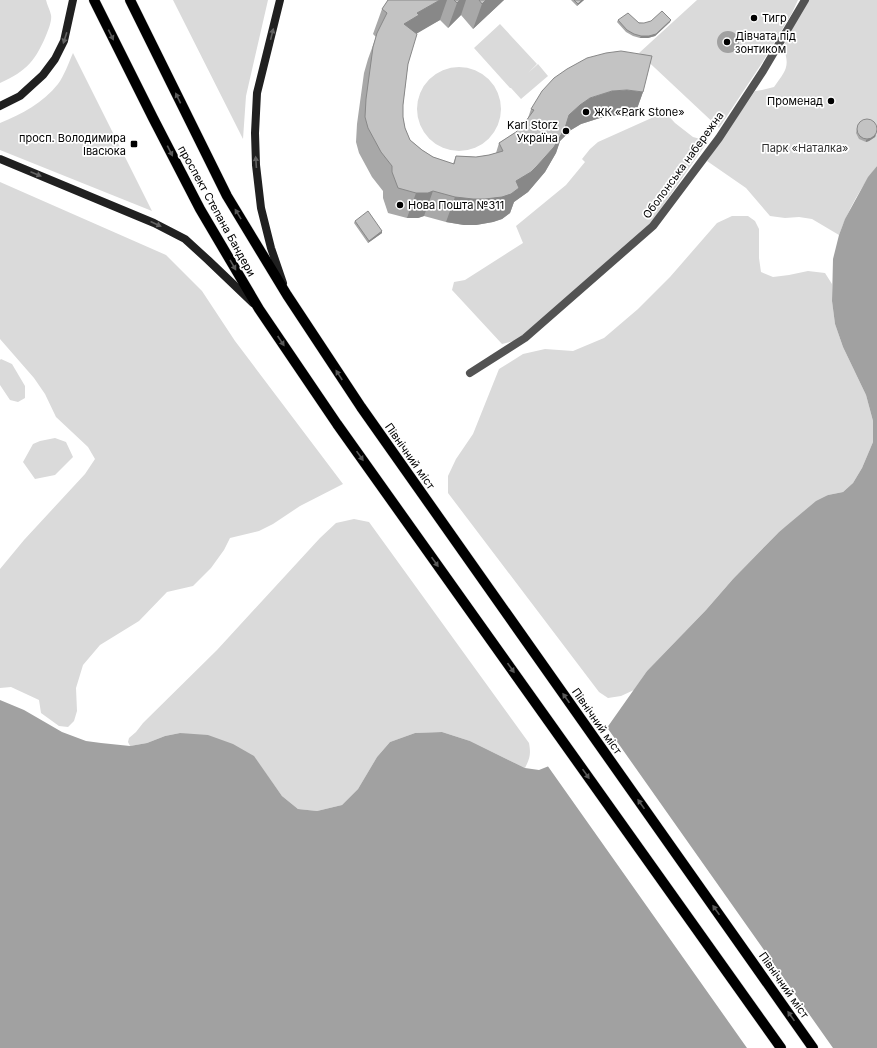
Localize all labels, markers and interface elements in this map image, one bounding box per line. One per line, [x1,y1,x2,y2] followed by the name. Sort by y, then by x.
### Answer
[762,11,787,25] place label: Тигр
[749,13,759,23] marker: Тигр
[269,28,275,40] one-way arrow
[108,29,115,41] one-way arrow
[735,29,796,56] place label: Дівчата під зонтиком
[61,32,67,44] one-way arrow
[722,37,732,47] marker: Дівчата під зонтиком
[175,93,181,104] one-way arrow
[767,94,823,108] place label: Променад
[826,96,836,106] marker: Променад
[594,105,685,119] place label: ЖК «Park Stone»
[581,107,591,117] marker: ЖК «Park Stone»
[640,109,726,221] street label: Оболонська набережна
[507,118,558,145] place label: Karl Storz Україна
[561,126,571,136] marker: Karl Storz Україна
[19,131,126,158] place label: просп. Володимира Івасюка
[129,139,139,149] marker: просп. Володимира Івасюка
[761,141,849,155] park label: Парк «Наталка»
[175,143,259,279] street label: проспект Степана Бандери
[167,145,173,157] one-way arrow
[253,156,260,168] one-way arrow
[30,171,42,177] one-way arrow
[408,198,504,212] place label: Нова Пошта №311
[395,200,405,210] marker: Нова Пошта №311
[234,208,241,220] one-way arrow
[150,221,162,227] one-way arrow
[229,259,236,271] one-way arrow
[277,336,285,346] one-way arrow
[336,369,343,381] one-way arrow
[382,420,439,493] street label: Північний міст
[356,451,364,461] one-way arrow
[431,557,439,567] one-way arrow
[507,662,515,673] one-way arrow
[569,685,626,758] street label: Північний міст
[562,692,570,703] one-way arrow
[582,768,590,779] one-way arrow
[637,799,645,809] one-way arrow
[712,905,720,915] one-way arrow
[756,949,813,1022] street label: Північний міст
[787,1011,795,1021] one-way arrow

